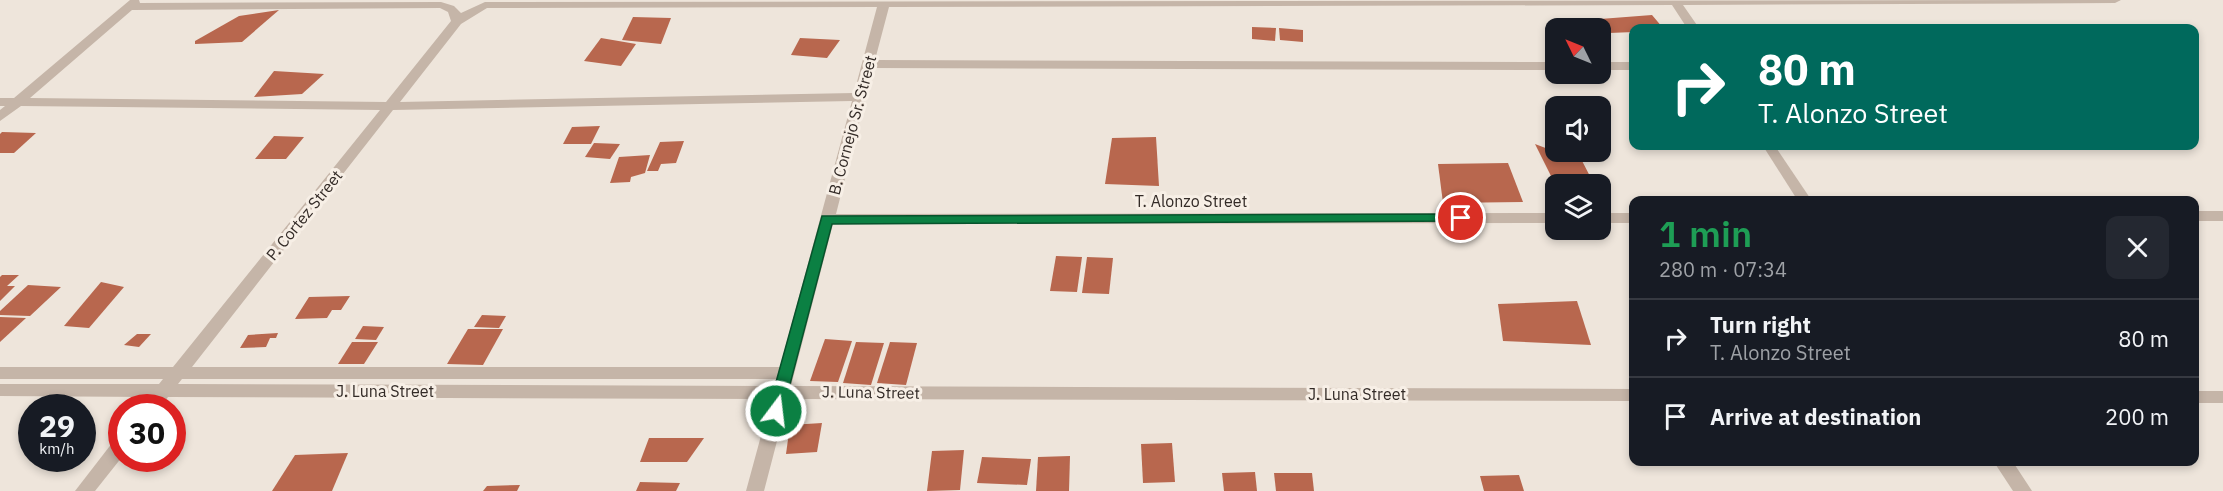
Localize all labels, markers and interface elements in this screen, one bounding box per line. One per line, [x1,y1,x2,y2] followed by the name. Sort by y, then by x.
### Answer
[1545,18,1611,84] north arrow
[1545,18,1611,240] map controls
[1758,42,1856,97] text: 80 m
[1659,48,1737,126] icon: right
[824,53,880,197] street label: B. Cornejo Sr. Street
[1758,95,1948,130] text: T. Alonzo Street
[1545,96,1611,162] button: sound
[261,166,347,264] street label: P. Cortez Street
[1545,174,1611,240] button: layers
[1135,191,1247,211] street label: T. Alonzo Street
[1435,192,1486,243] pin
[1444,201,1477,234] icon: arrive
[1659,210,1752,257] text: 1 min
[2106,216,2169,279] button: close
[1659,256,1787,283] text: 280 m · 07:34
[1710,310,1811,339] text: Turn right
[1659,322,1692,355] icon: right
[2118,324,2169,353] text: 80 m
[1710,339,1851,366] text: T. Alonzo Street
[744,379,808,443] position arrow
[336,381,434,401] street label: J. Luna Street
[822,381,920,403] street label: J. Luna Street
[1308,384,1406,404] street label: J. Luna Street
[108,394,186,472] speed limit sign: 30
[1659,400,1692,433] icon: arrive
[1710,402,1921,431] text: Arrive at destination
[2105,402,2169,431] text: 200 m
[39,406,75,445] text: 29
[39,439,75,458] text: km/h

